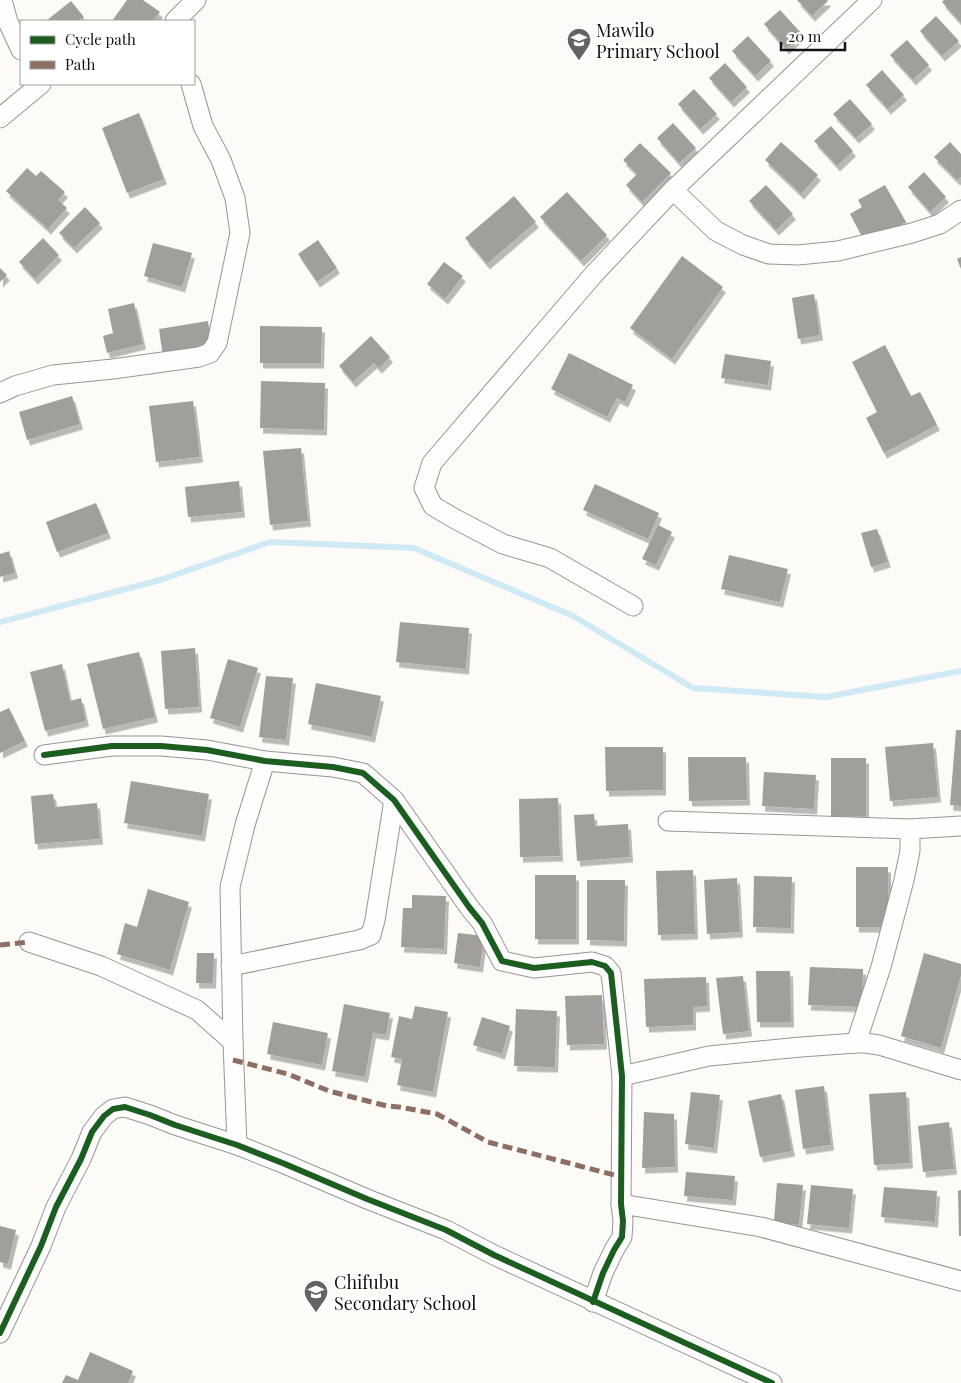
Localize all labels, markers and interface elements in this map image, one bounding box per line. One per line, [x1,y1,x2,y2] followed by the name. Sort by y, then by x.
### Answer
[596,18,720,63] place label: Mawilo Primary School
[20,20,195,85] legend
[781,20,845,52] scale bar
[788,26,822,46] text: 20 m
[566,27,592,61] school or university icon: Mawilo Primary School
[65,29,136,49] text: Cycle path
[65,54,95,74] text: Path
[334,1270,476,1315] place label: Chifubu Secondary School
[303,1279,329,1313] school or university icon: Chifubu Secondary School

